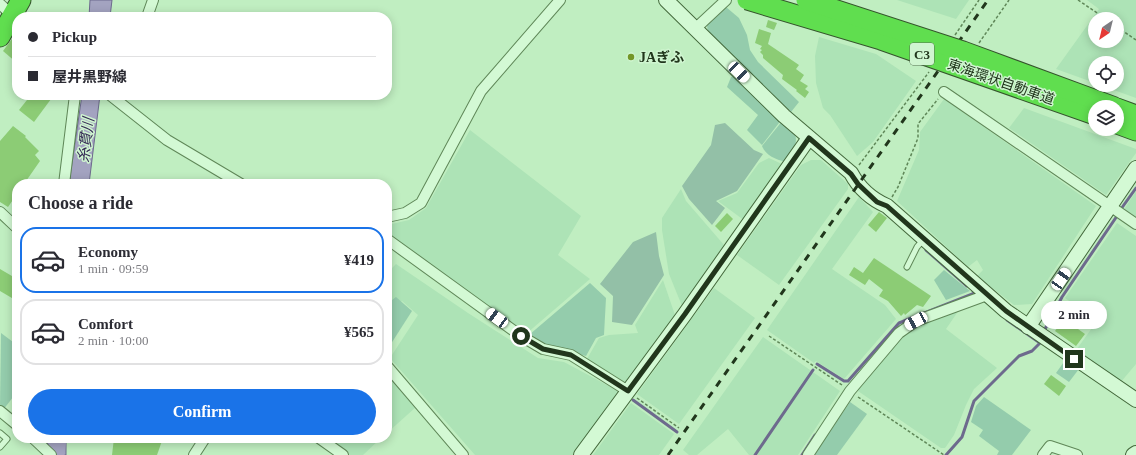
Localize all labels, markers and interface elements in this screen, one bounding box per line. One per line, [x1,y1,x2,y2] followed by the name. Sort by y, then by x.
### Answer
[1088,12,1124,48] north arrow
[1088,12,1124,136] map controls
[52,29,97,45] text: Pickup
[910,43,934,65] road number: C3
[639,50,684,65] place label: JAぎふ
[626,52,636,62] marker: JAぎふ
[946,56,1057,107] street label: 東海環状自動車道
[1088,56,1124,92] button: locate
[726,59,752,85] car
[52,69,127,85] text: 屋井黒野線
[1088,100,1124,136] button: layers
[75,115,97,163] water label: 糸貫川
[28,193,133,213] text: Choose a ride
[30,242,66,278] icon: car
[78,244,138,260] text: Economy
[344,252,374,268] text: ¥419
[78,261,148,276] text: 1 min · 09:59
[1049,266,1073,292] car
[1041,301,1107,329] callout: 2 min
[484,306,510,330] car
[1058,307,1090,322] text: 2 min
[903,310,929,332] car
[30,314,66,350] icon: car
[78,316,133,332] text: Comfort
[344,324,374,340] text: ¥565
[512,327,530,345] route start
[78,333,148,348] text: 2 min · 10:00
[1065,350,1083,368] route end
[28,389,376,435] button: Confirm

